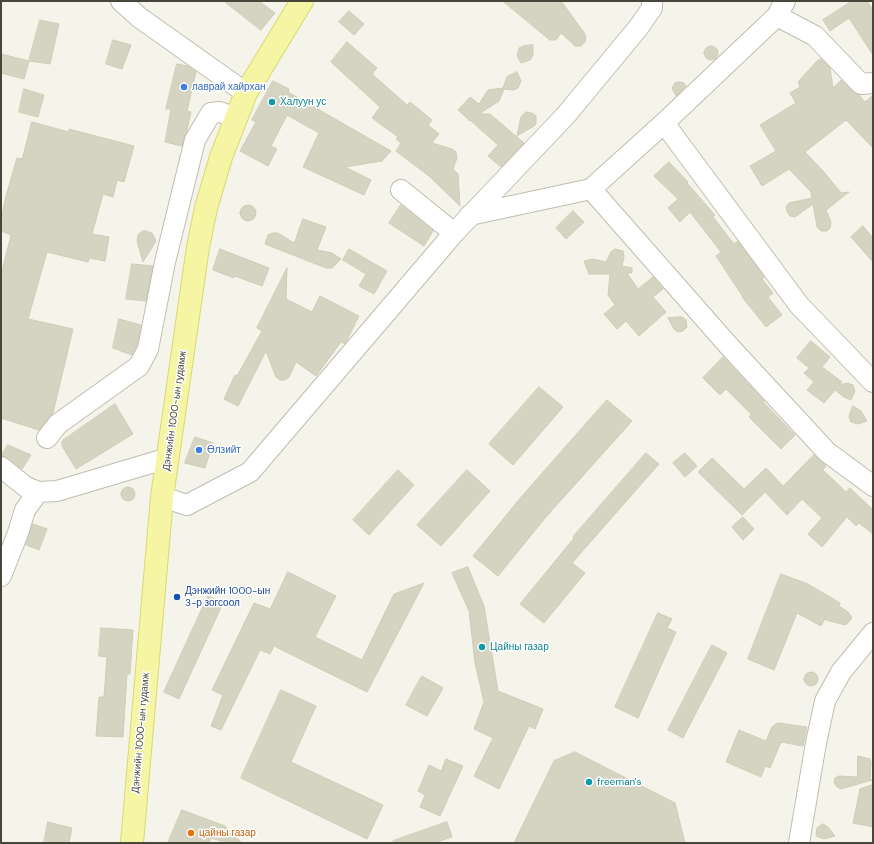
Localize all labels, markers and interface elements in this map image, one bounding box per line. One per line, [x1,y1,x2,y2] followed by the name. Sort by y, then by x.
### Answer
[192,81,266,93] place label: лаврай хайрхан
[179,82,189,92] marker: лаврай хайрхан
[280,96,326,108] place label: Халуун ус
[267,97,277,107] marker: Халуун ус
[161,350,189,472] street label: Дэнжийн 1000-ын гудамж
[207,444,241,456] place label: Өлзийт
[194,445,204,455] marker: Өлзийт
[185,585,270,608] place label: Дэнжийн 1000-ын 3-р зогсоол
[172,592,182,602] marker: Дэнжийн 1000-ын 3-р зогсоол
[490,641,549,653] place label: Цайны газар
[477,642,487,652] marker: Цайны газар
[130,672,152,794] street label: Дэнжийн 1000-ын гудамж
[597,776,641,788] place label: freeman's
[584,777,594,787] marker: freeman's
[199,827,256,839] place label: цайны газар
[186,828,196,838] marker: цайны газар

